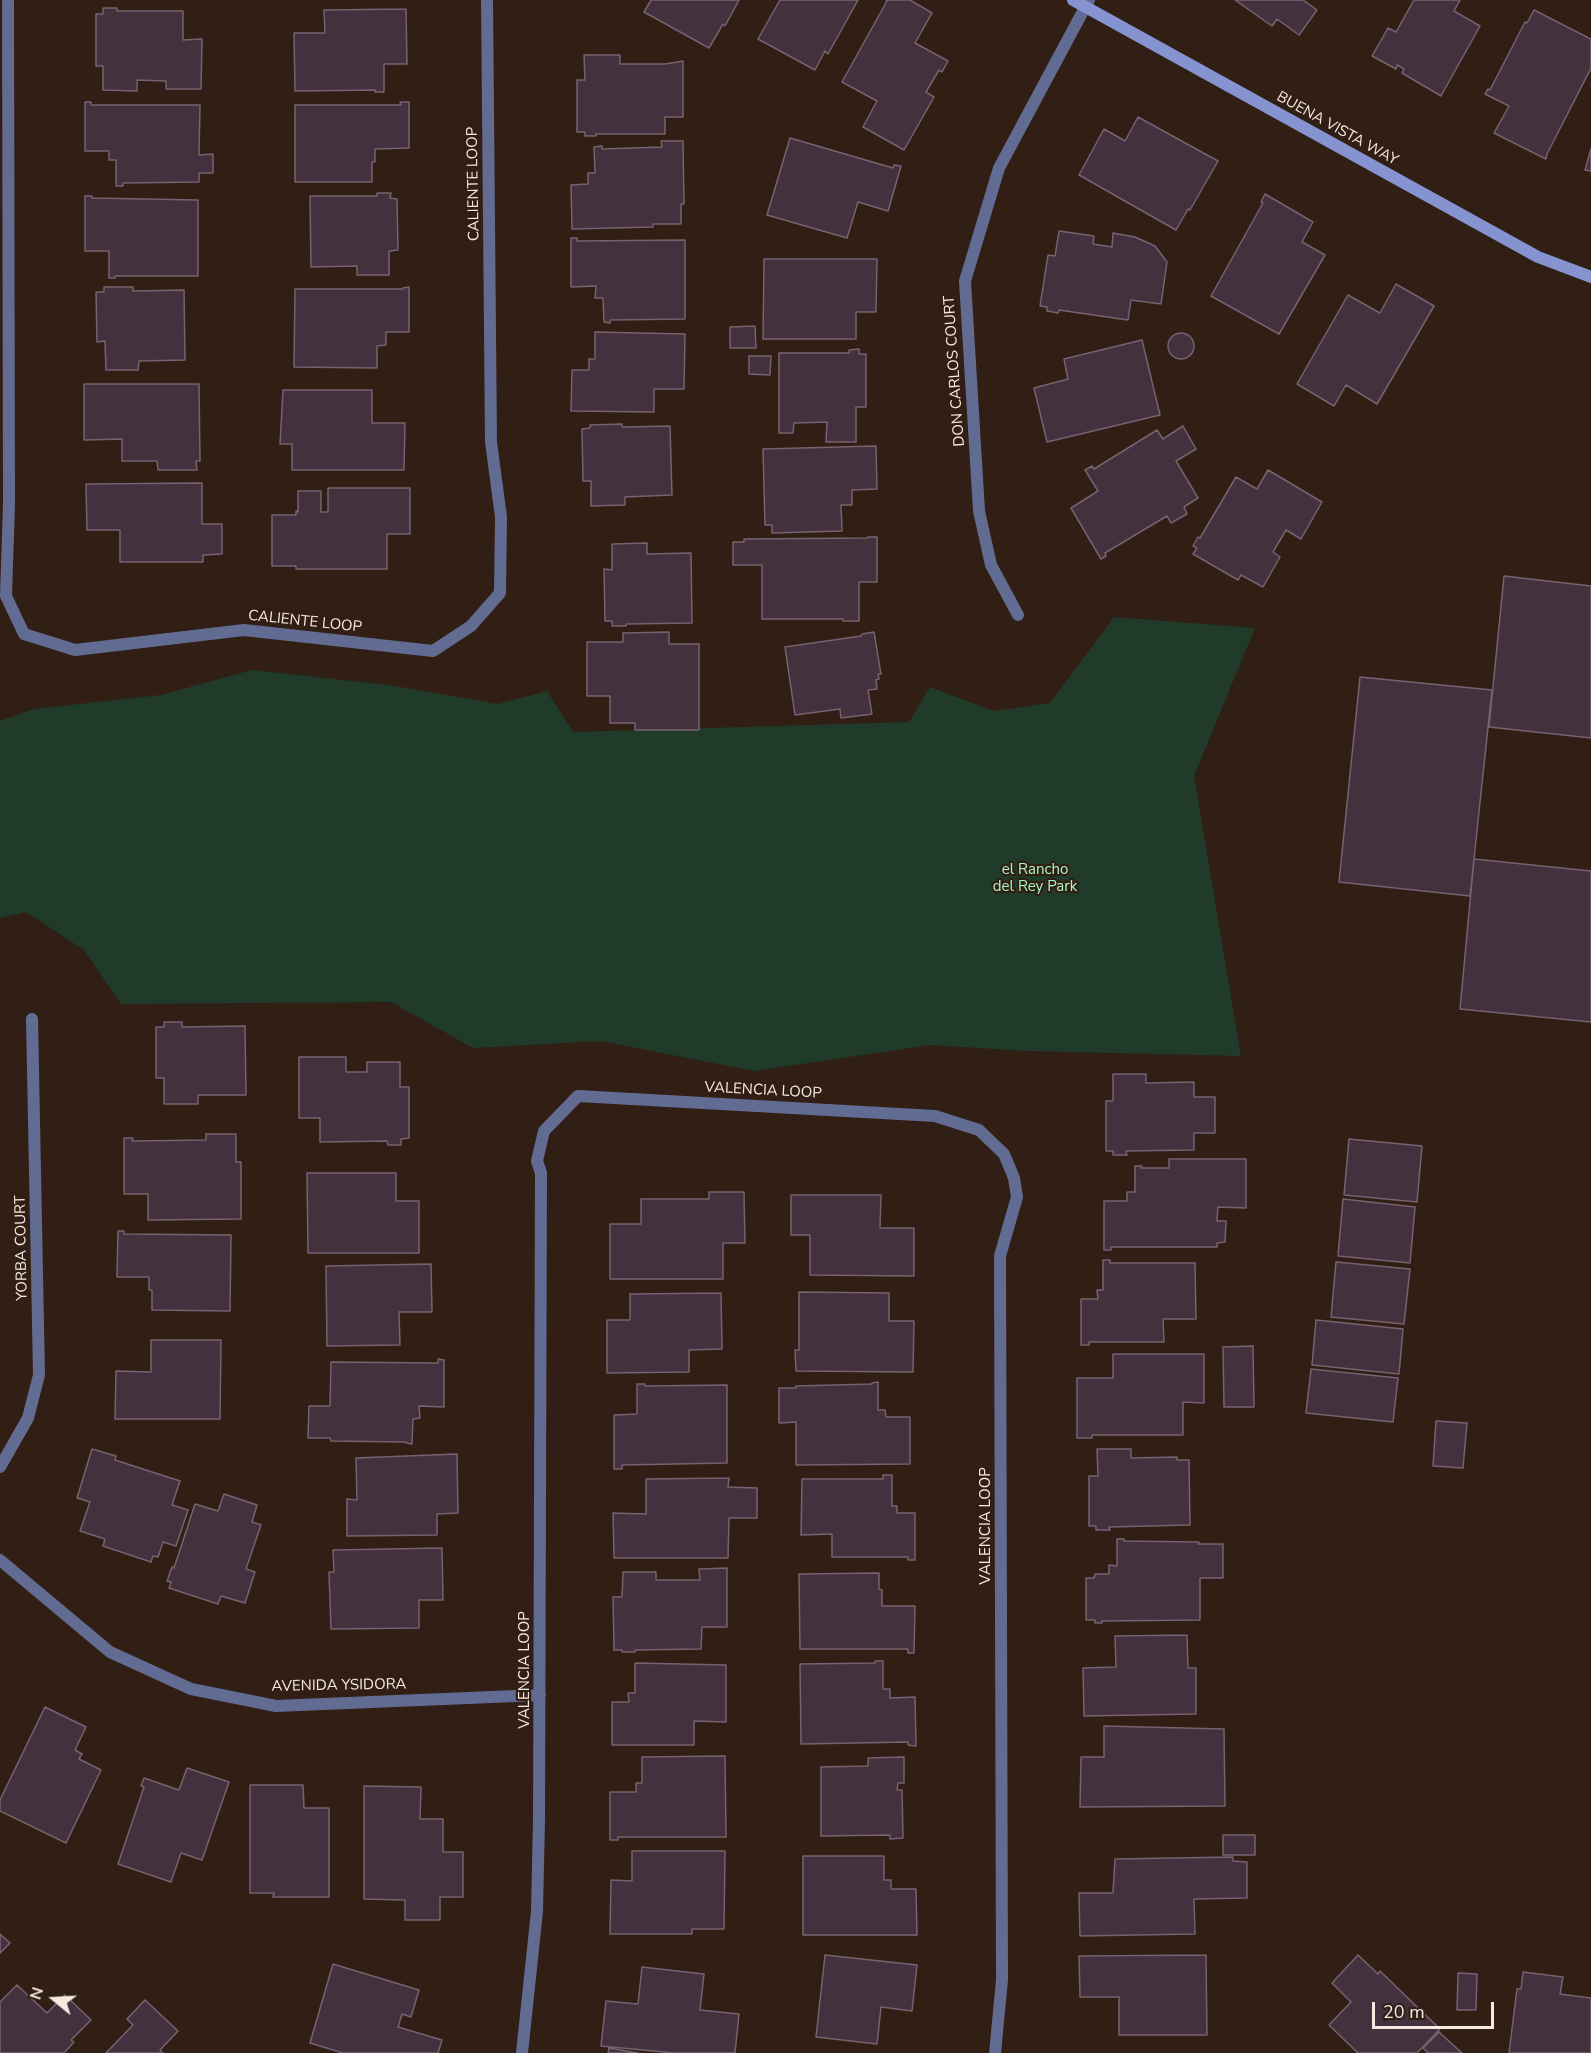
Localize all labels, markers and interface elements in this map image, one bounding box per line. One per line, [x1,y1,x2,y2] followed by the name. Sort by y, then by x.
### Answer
[1273,88,1401,170] street label: BUENA VISTA WAY
[464,127,484,241] street label: CALIENTE LOOP
[941,295,969,447] street label: DON CARLOS COURT
[247,607,363,637] street label: CALIENTE LOOP
[993,861,1077,896] park label: el Rancho del Rey Park
[704,1079,822,1103] street label: VALENCIA LOOP
[12,1195,32,1301] street label: YORBA COURT
[977,1467,995,1585] street label: VALENCIA LOOP
[516,1611,534,1729] street label: VALENCIA LOOP
[271,1676,407,1696] street label: AVENIDA YSIDORA
[24,1969,84,2029] north arrow
[25,1984,49,2003] text: N
[1375,1990,1496,2028] scale bar
[1383,2000,1425,2024] text: 20 m

